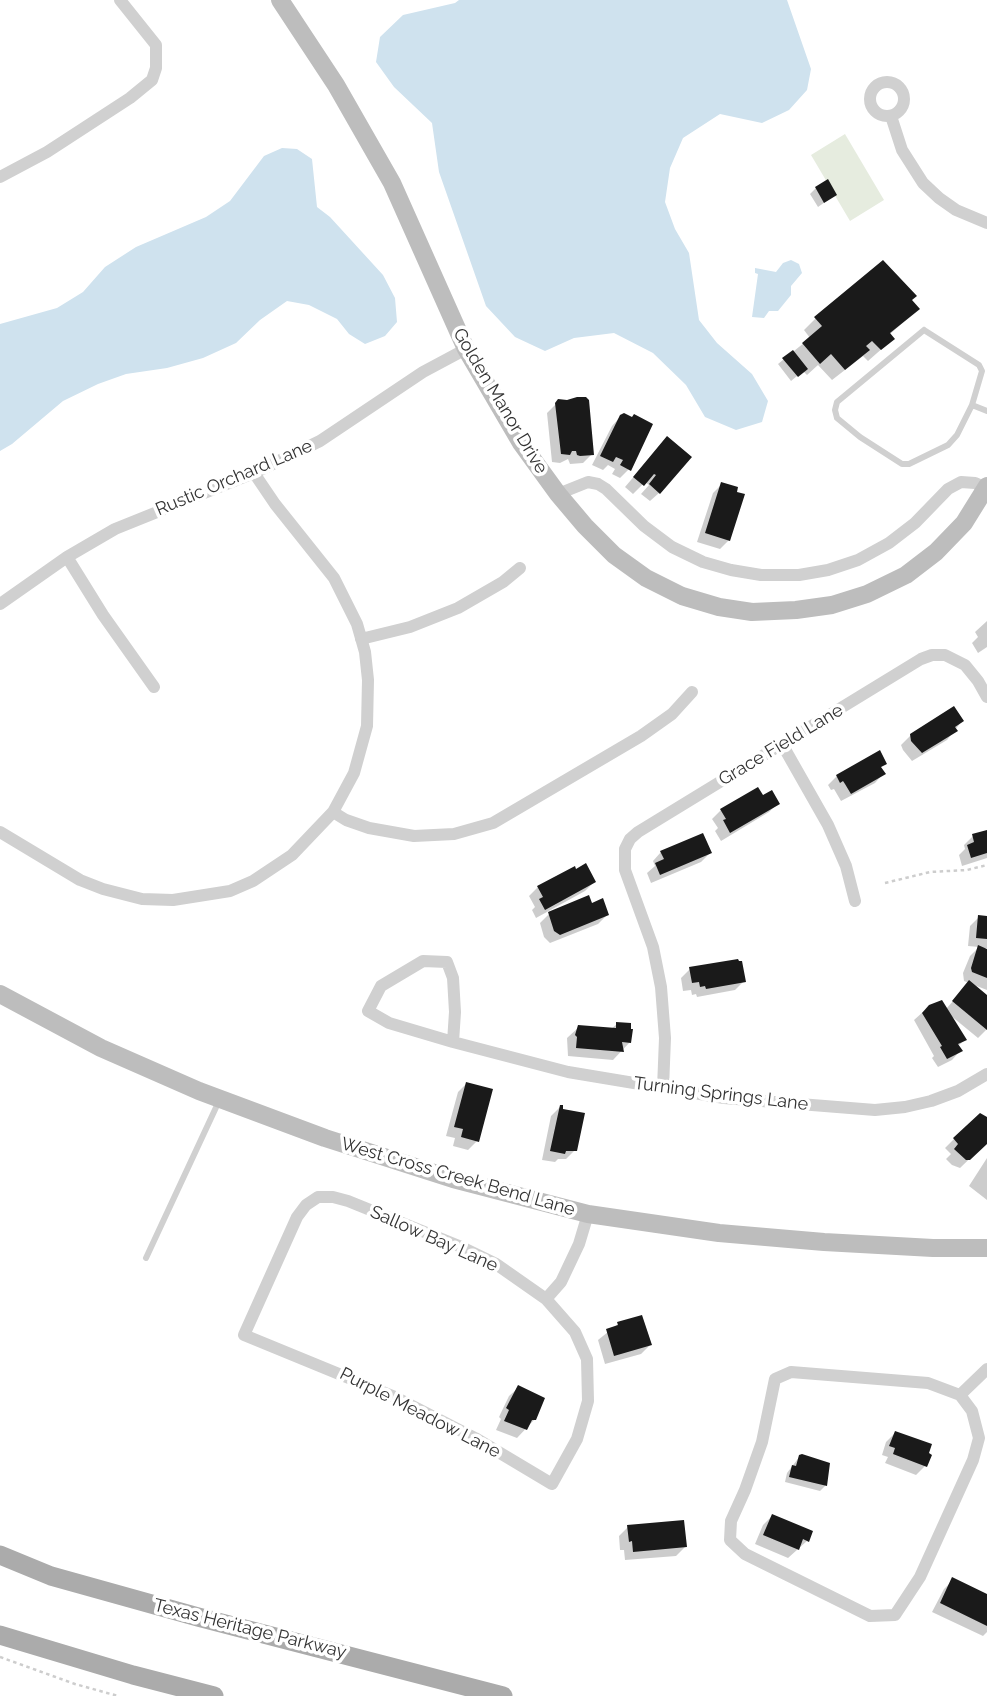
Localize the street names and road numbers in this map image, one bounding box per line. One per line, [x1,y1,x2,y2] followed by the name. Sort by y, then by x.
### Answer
[448,324,552,478] street label: Golden Manor Drive
[152,435,316,521] street label: Rustic Orchard Lane
[715,699,847,791] street label: Grace Field Lane
[633,1073,809,1115] street label: Turning Springs Lane
[339,1133,577,1221] street label: West Cross Creek Bend Lane
[367,1201,501,1277] street label: Sallow Bay Lane
[336,1363,504,1463] street label: Purple Meadow Lane
[151,1595,349,1663] street label: Texas Heritage Parkway

